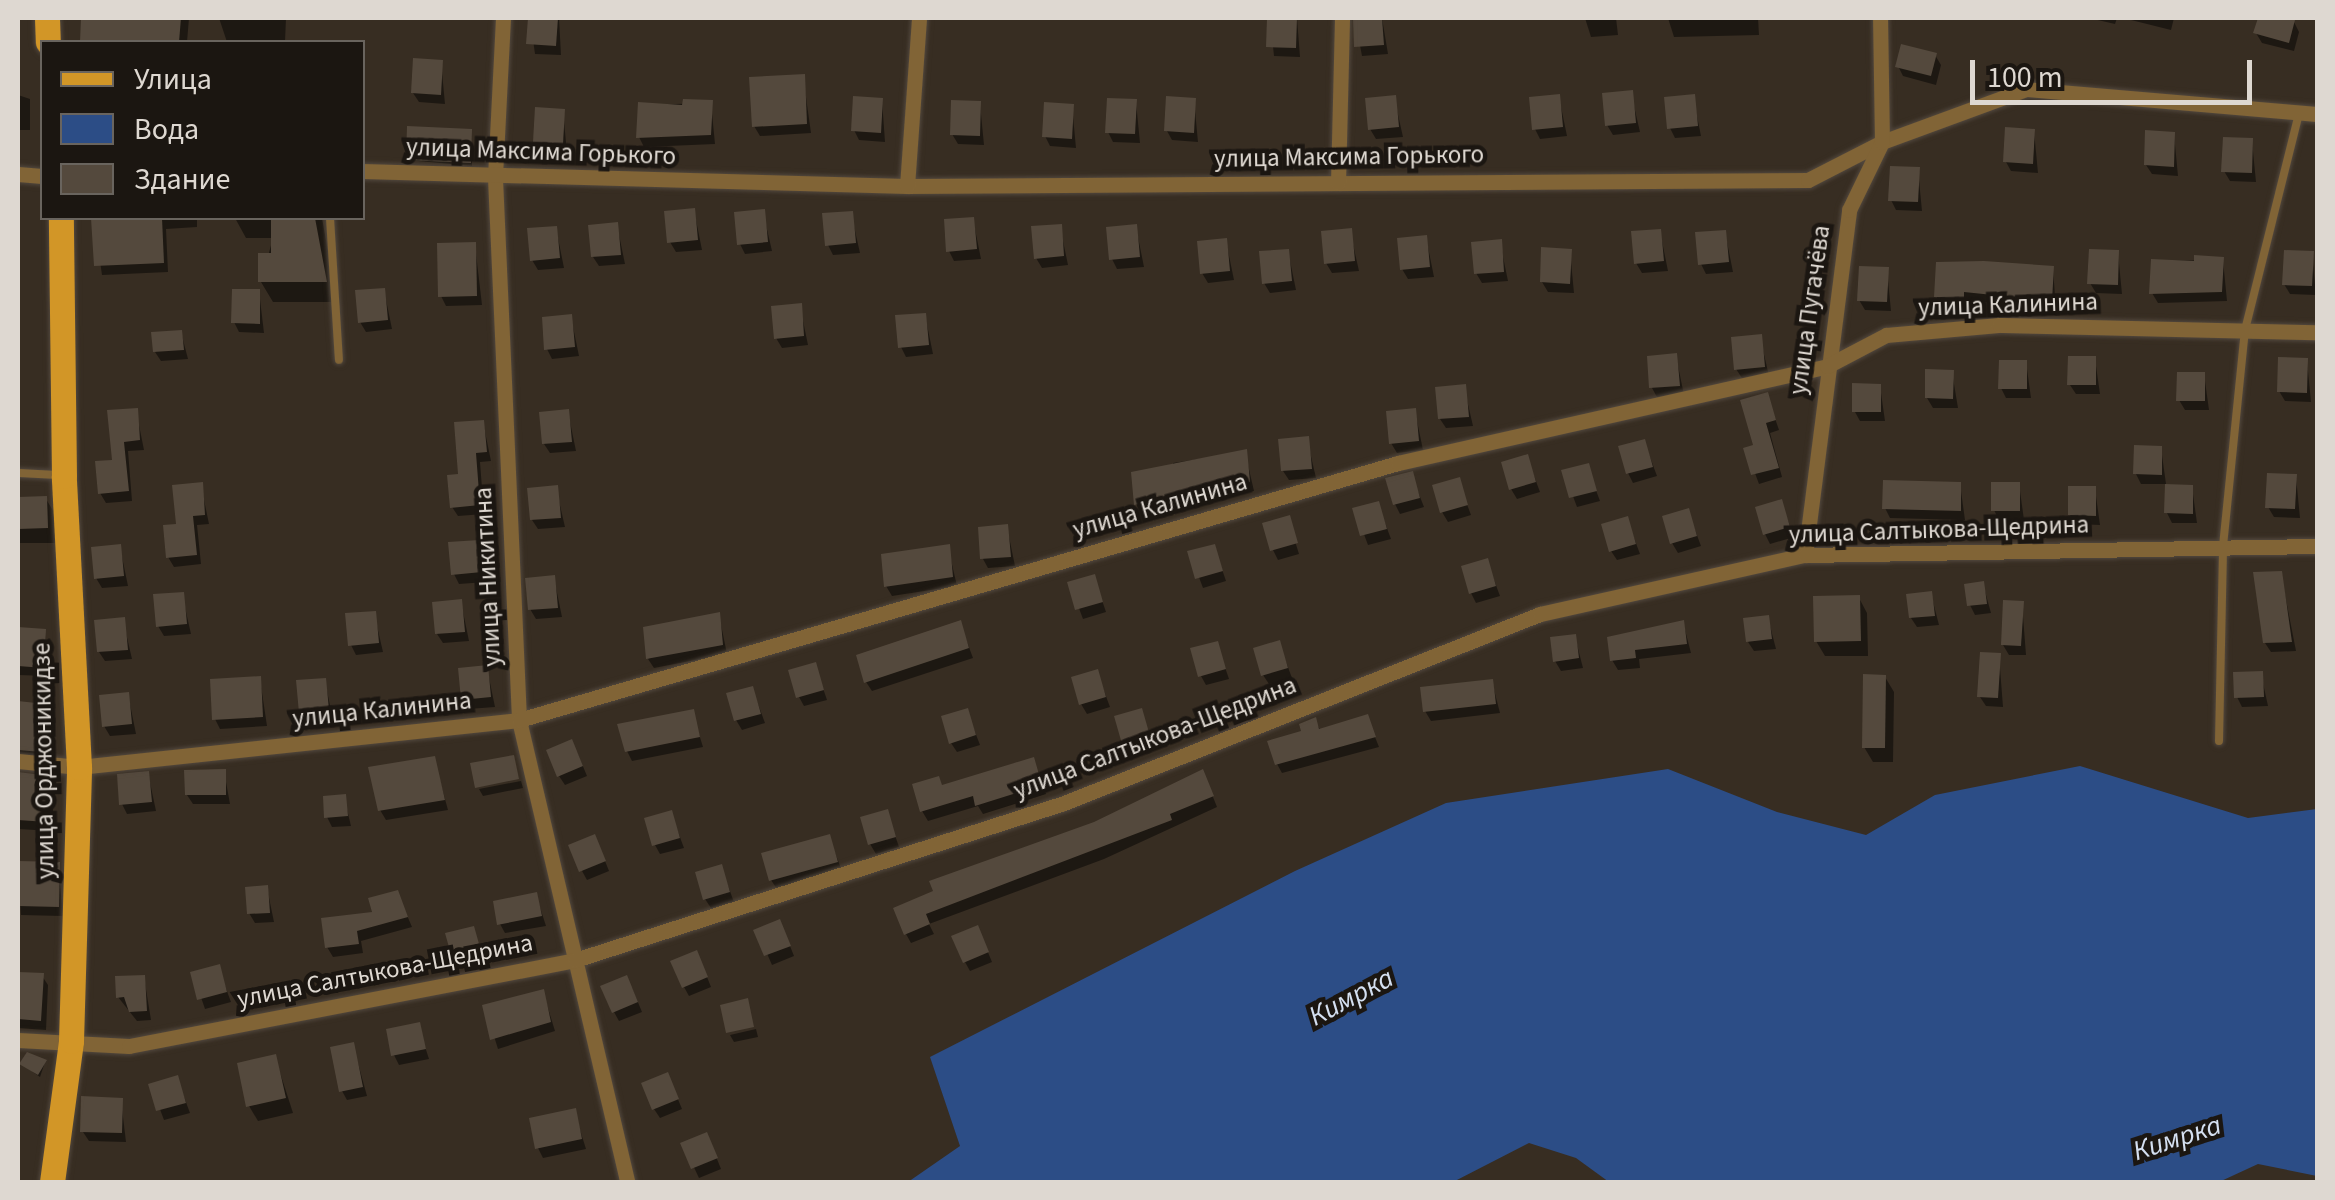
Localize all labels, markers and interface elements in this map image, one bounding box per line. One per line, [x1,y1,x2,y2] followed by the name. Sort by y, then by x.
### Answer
[40,40,365,220] legend
[1975,40,2258,102] scale bar
[1987,56,2063,99] text: 100 m
[134,58,212,101] text: Улица
[134,108,199,151] text: Вода
[406,132,676,172] street label: улица Максима Горького
[1214,140,1484,174] street label: улица Максима Горького
[134,158,230,201] text: Здание
[1783,223,1837,397] street label: улица Пугачёва
[1918,287,2098,323] street label: улица Калинина
[1069,467,1251,545] street label: улица Калинина
[468,486,508,668] street label: улица Никитина
[1788,510,2090,550] street label: улица Салтыкова-Щедрина
[27,642,61,880] street label: улица Орджоникидзе
[1009,670,1301,806] street label: улица Салтыкова-Щедрина
[291,686,473,734] street label: улица Калинина
[235,928,535,1014] street label: улица Салтыкова-Щедрина
[1303,961,1399,1033] water label: Кимрка
[2128,1108,2226,1168] water label: Кимрка

